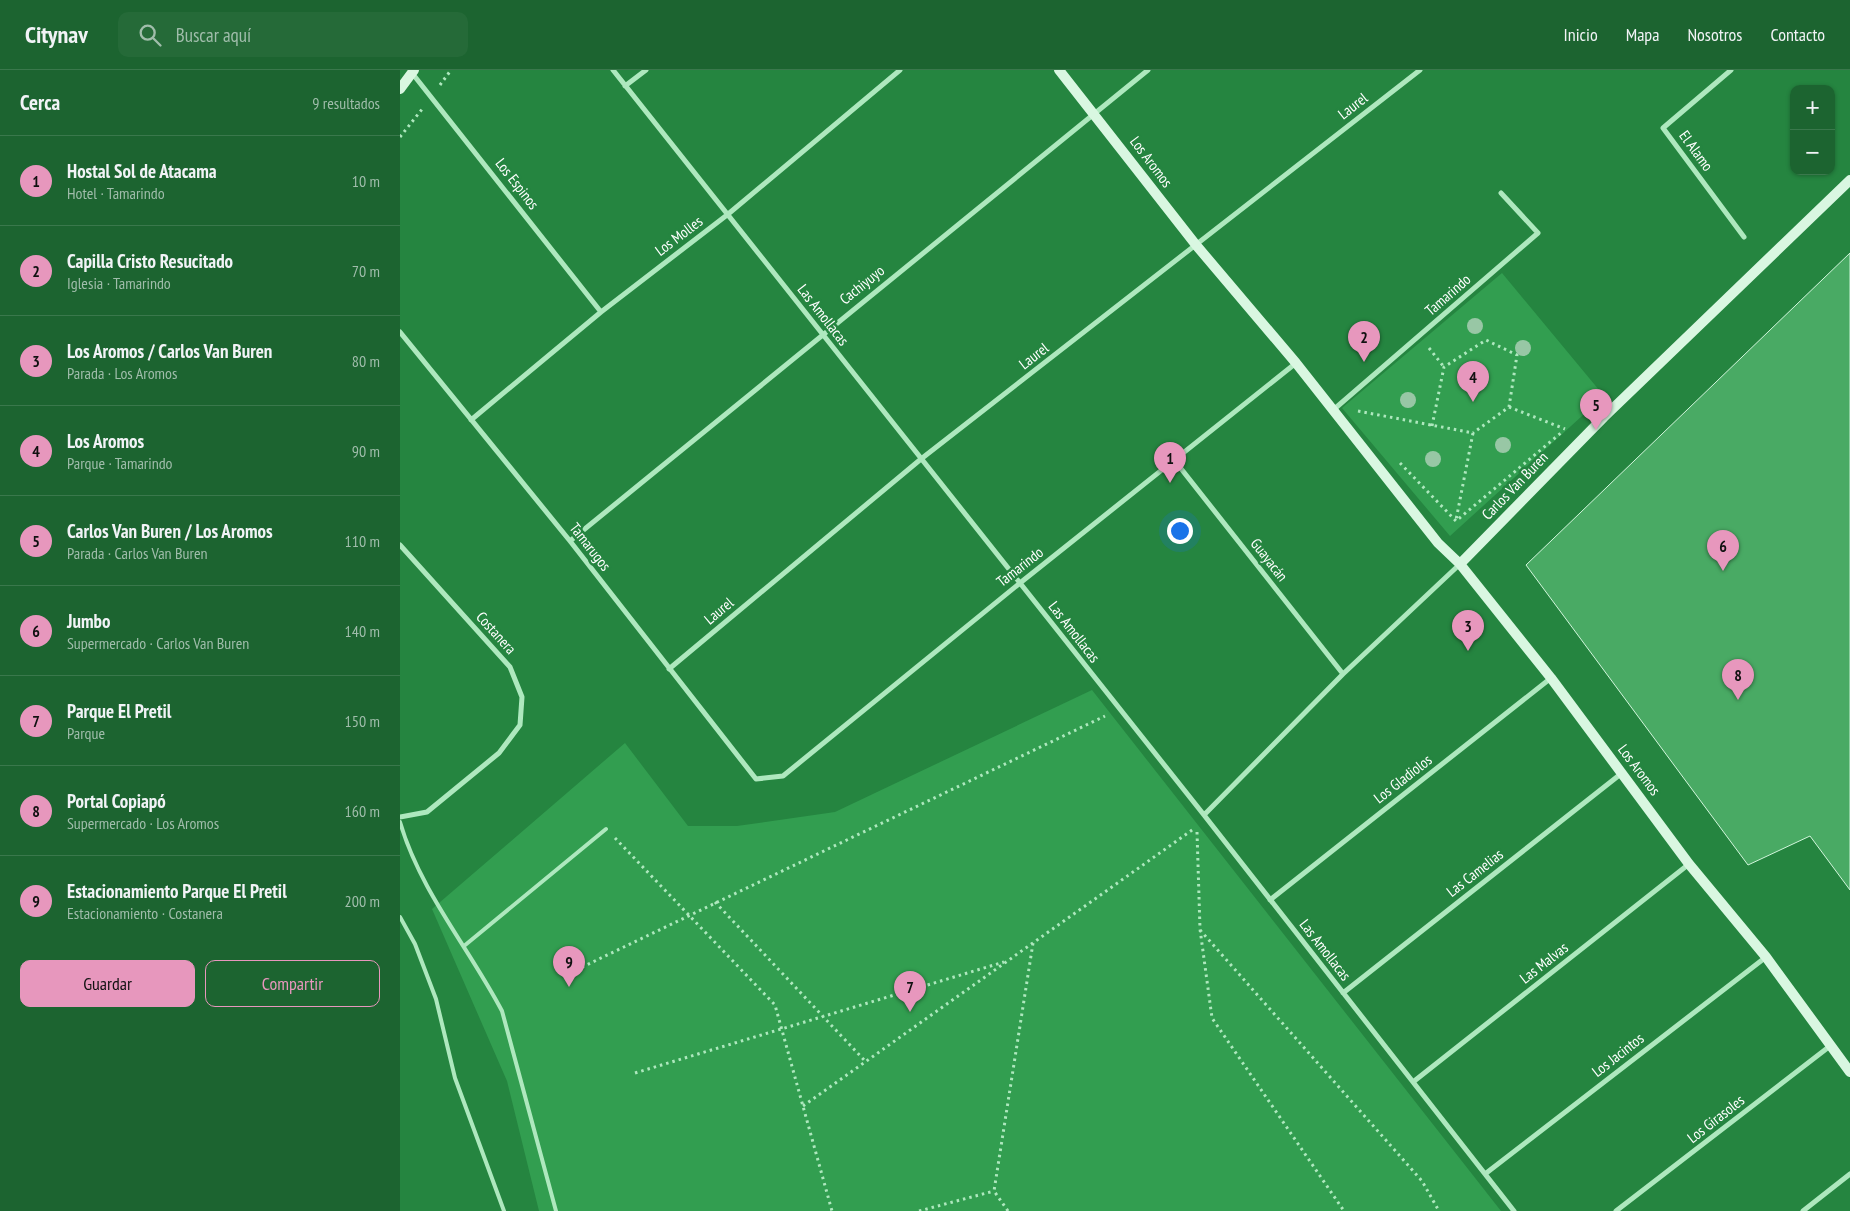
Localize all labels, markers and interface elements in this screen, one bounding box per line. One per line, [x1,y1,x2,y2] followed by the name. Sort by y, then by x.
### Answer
[118,12,468,57] search box
[25,19,88,50] text: Citynav
[136,21,164,49] icon: search
[176,23,251,47] text: Buscar aquí
[1564,23,1598,46] text: Inicio
[1626,23,1659,46] text: Mapa
[1687,23,1742,46] text: Nosotros
[1770,23,1825,46] text: Contacto
[1790,85,1835,175] map controls
[1790,85,1835,130] button: +
[1334,88,1372,123] street label: Laurel
[20,89,60,116] text: Cerca
[312,93,380,113] text: 9 resultados
[1675,127,1717,175] street label: El Alamo
[1790,130,1835,175] button: −
[1126,132,1177,191] street label: Los Aromos
[492,154,543,213] street label: Los Espinos
[67,159,217,183] text: Hostal Sol de Atacama
[32,171,40,191] text: 1
[352,171,380,191] text: 10 m
[67,183,165,203] text: Hotel · Tamarindo
[651,212,706,260] street label: Los Molles
[67,249,233,273] text: Capilla Cristo Resucitado
[32,261,40,281] text: 2
[352,261,380,281] text: 70 m
[835,261,888,308] street label: Cachiyuyo
[1421,270,1474,320] street label: Tamarindo
[67,273,171,293] text: Iglesia · Tamarindo
[794,280,853,349] street label: Las Amollacas
[1348,321,1380,362] pin: 2
[1015,338,1053,373] street label: Laurel
[67,339,272,363] text: Los Aromos / Carlos Van Buren
[32,351,40,371] text: 3
[352,351,380,371] text: 80 m
[1457,361,1489,402] pin: 4
[67,363,177,383] text: Parada · Los Aromos
[1580,389,1612,430] pin: 5
[67,429,144,453] text: Los Aromos
[32,441,40,461] text: 4
[352,441,380,461] text: 90 m
[1154,442,1186,483] pin: 1
[1478,448,1552,524] street label: Carlos Van Buren
[67,453,173,473] text: Parque · Tamarindo
[1167,518,1193,544] your location
[67,519,273,543] text: Carlos Van Buren / Los Aromos
[566,519,615,575] street label: Tamarugos
[1707,530,1739,571] pin: 6
[32,531,40,551] text: 5
[345,531,380,551] text: 110 m
[1247,534,1292,585] street label: Guayacán
[993,542,1047,591] street label: Tamarindo
[67,543,208,563] text: Parada · Carlos Van Buren
[700,593,738,628] street label: Laurel
[1045,597,1104,666] street label: Las Amollacas
[472,607,520,658] street label: Costanera
[67,609,110,633] text: Jumbo
[1452,610,1484,651] pin: 3
[32,621,40,641] text: 6
[345,621,380,641] text: 140 m
[67,633,249,653] text: Supermercado · Carlos Van Buren
[1722,659,1754,700] pin: 8
[67,699,171,723] text: Parque El Pretil
[32,711,40,731] text: 7
[345,711,380,731] text: 150 m
[67,723,105,743] text: Parque
[1614,740,1665,799] street label: Los Aromos
[1370,750,1436,807] street label: Los Gladiolos
[67,789,166,813] text: Portal Copiapó
[32,801,40,821] text: 8
[345,801,380,821] text: 160 m
[67,813,219,833] text: Supermercado · Los Aromos
[1443,845,1507,901] street label: Las Camelias
[67,879,287,903] text: Estacionamiento Parque El Pretil
[32,891,40,911] text: 9
[345,891,380,911] text: 200 m
[67,903,223,923] text: Estacionamiento · Costanera
[1296,915,1355,984] street label: Las Amollacas
[1516,938,1572,987] street label: Las Malvas
[553,946,585,987] pin: 9
[20,960,195,1007] button: Guardar
[205,960,380,1007] button: Compartir
[894,971,926,1012] pin: 7
[1588,1028,1647,1081] street label: Los Jacintos
[1683,1090,1748,1147] street label: Los Girasoles

